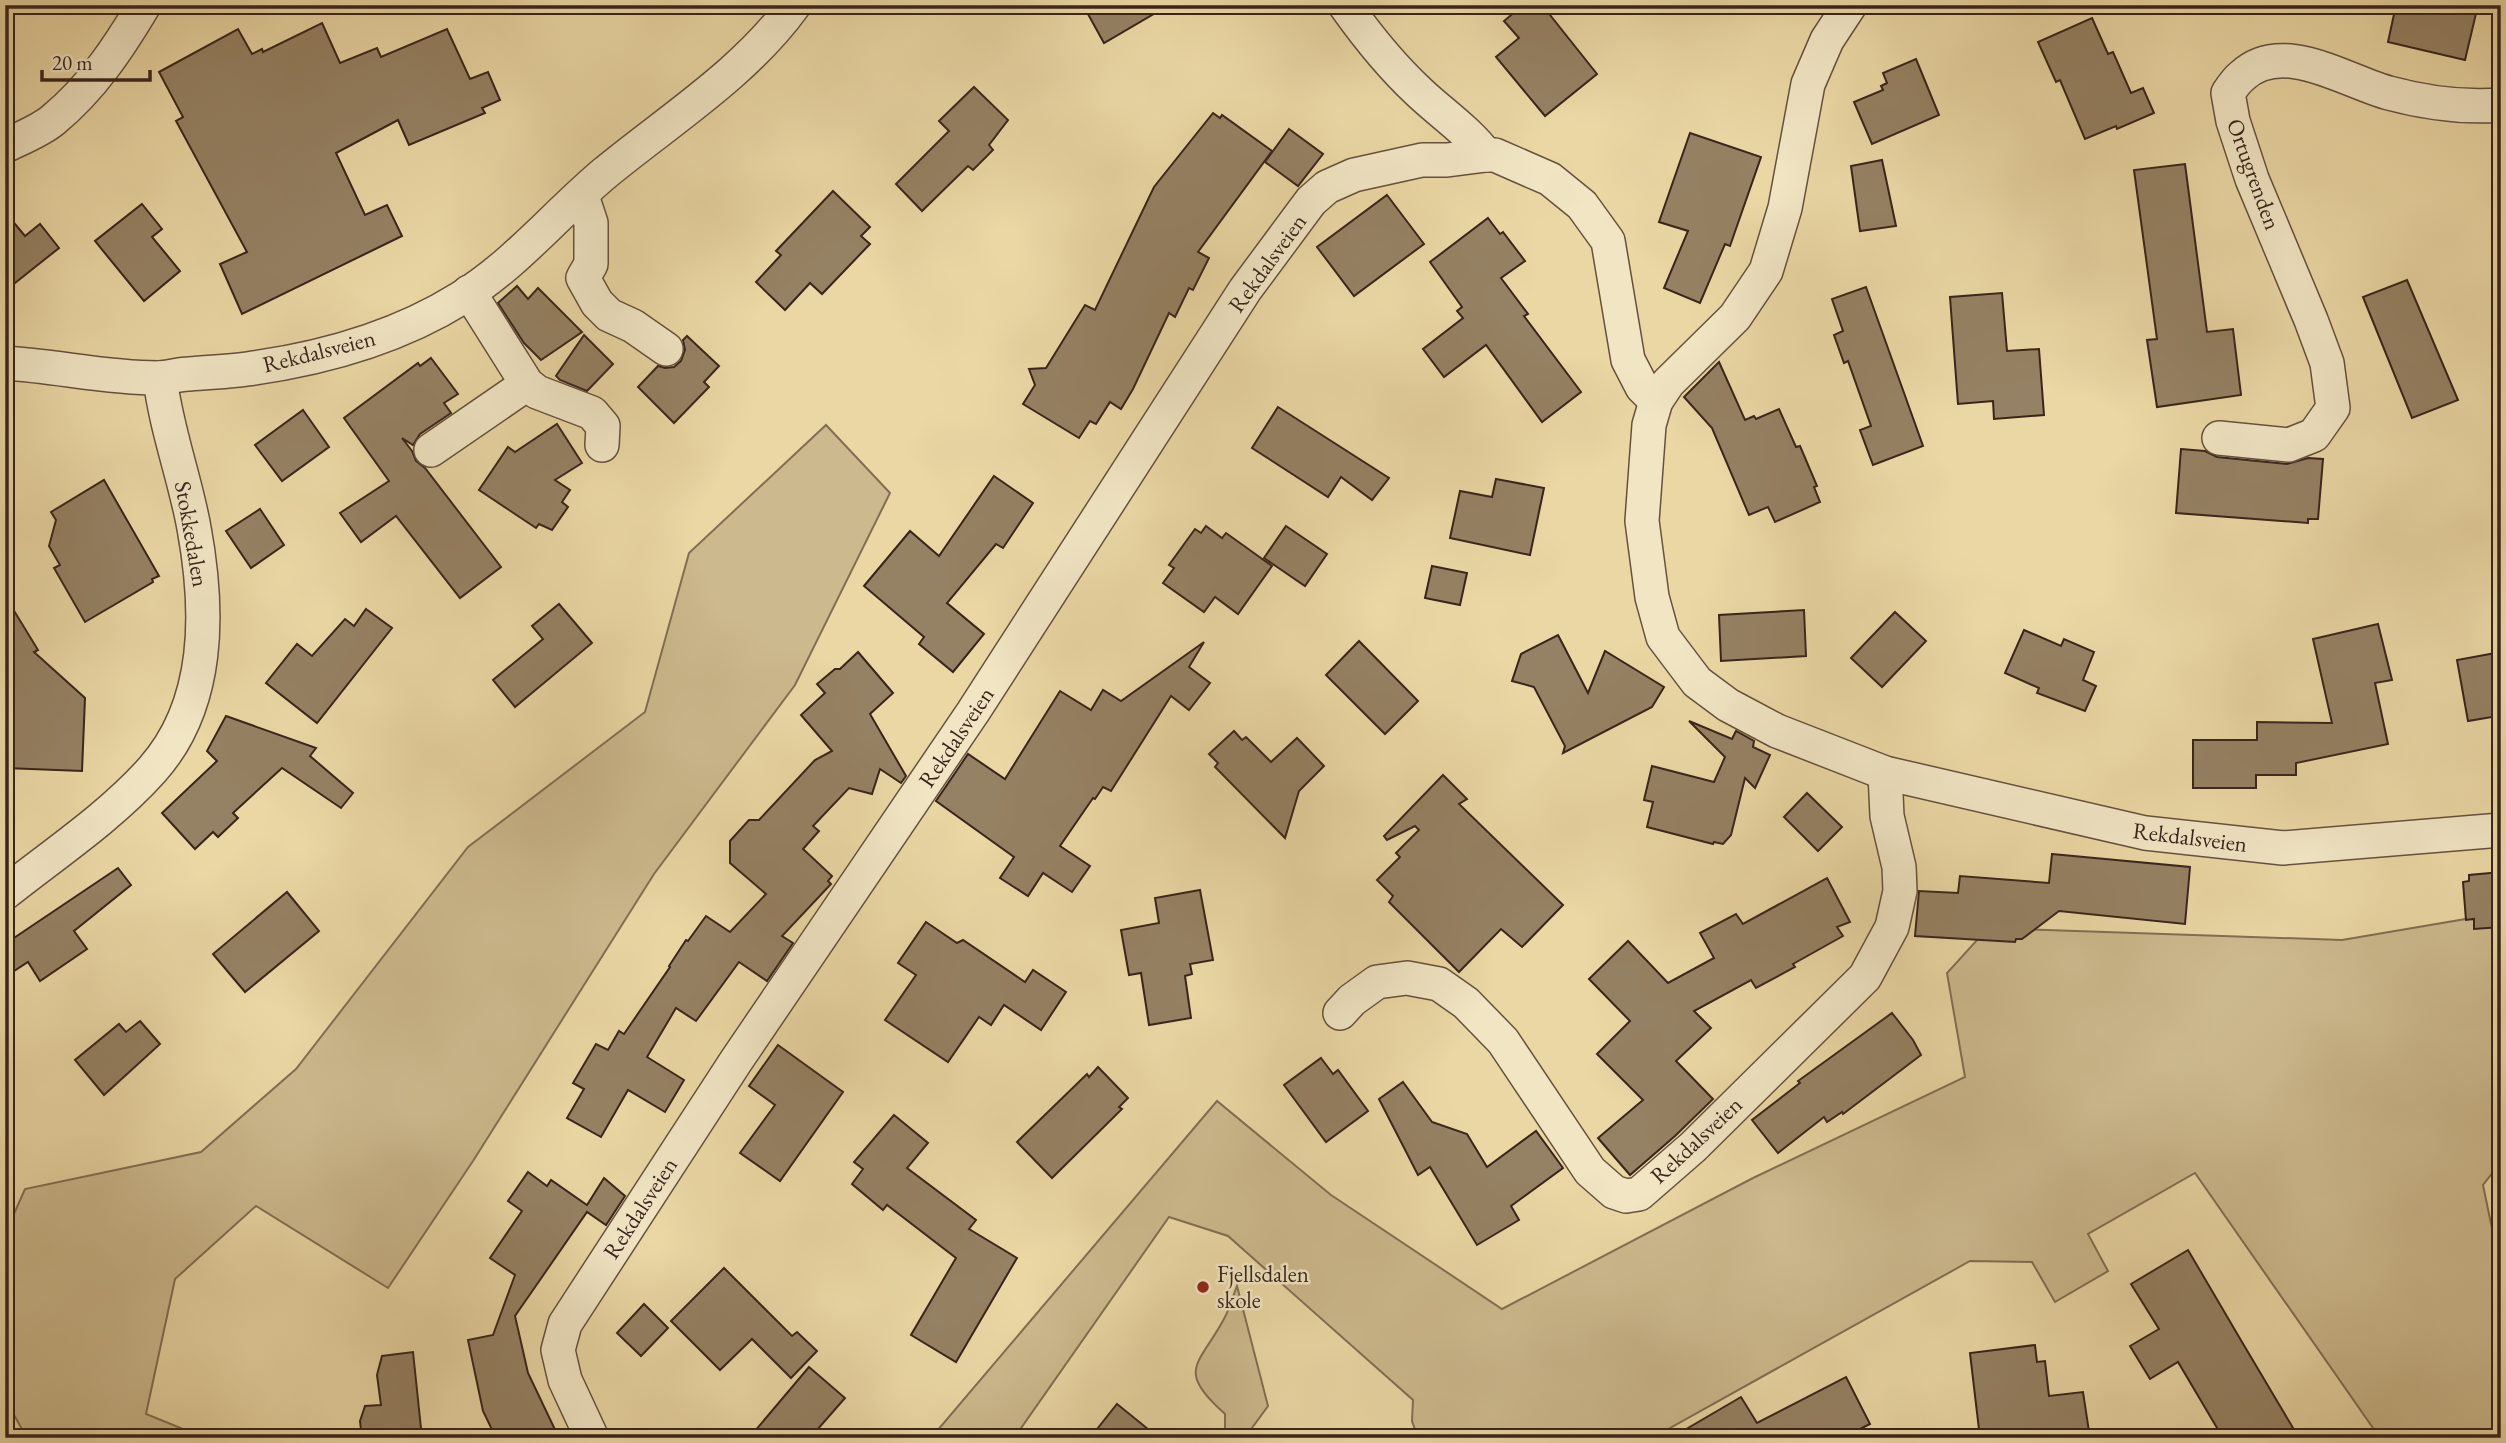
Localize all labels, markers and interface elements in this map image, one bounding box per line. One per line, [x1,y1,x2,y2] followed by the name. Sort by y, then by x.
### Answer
[42,38,150,82] scale bar
[52,49,93,76] text: 20 m
[2220,114,2288,234] street label: Ortugrenden
[1221,208,1313,318] street label: Rekdalsveien
[260,323,378,379] street label: Rekdalsveien
[168,479,216,589] street label: Stokkedalen
[911,681,1001,793] street label: Rekdalsveien
[2131,815,2249,859] street label: Rekdalsveien
[1644,1090,1748,1190] street label: Rekdalsveien
[596,1152,684,1264] street label: Rekdalsveien
[1217,1259,1309,1315] place label: Fjellsdalen skole
[1195,1279,1211,1295] marker: Fjellsdalen skole

